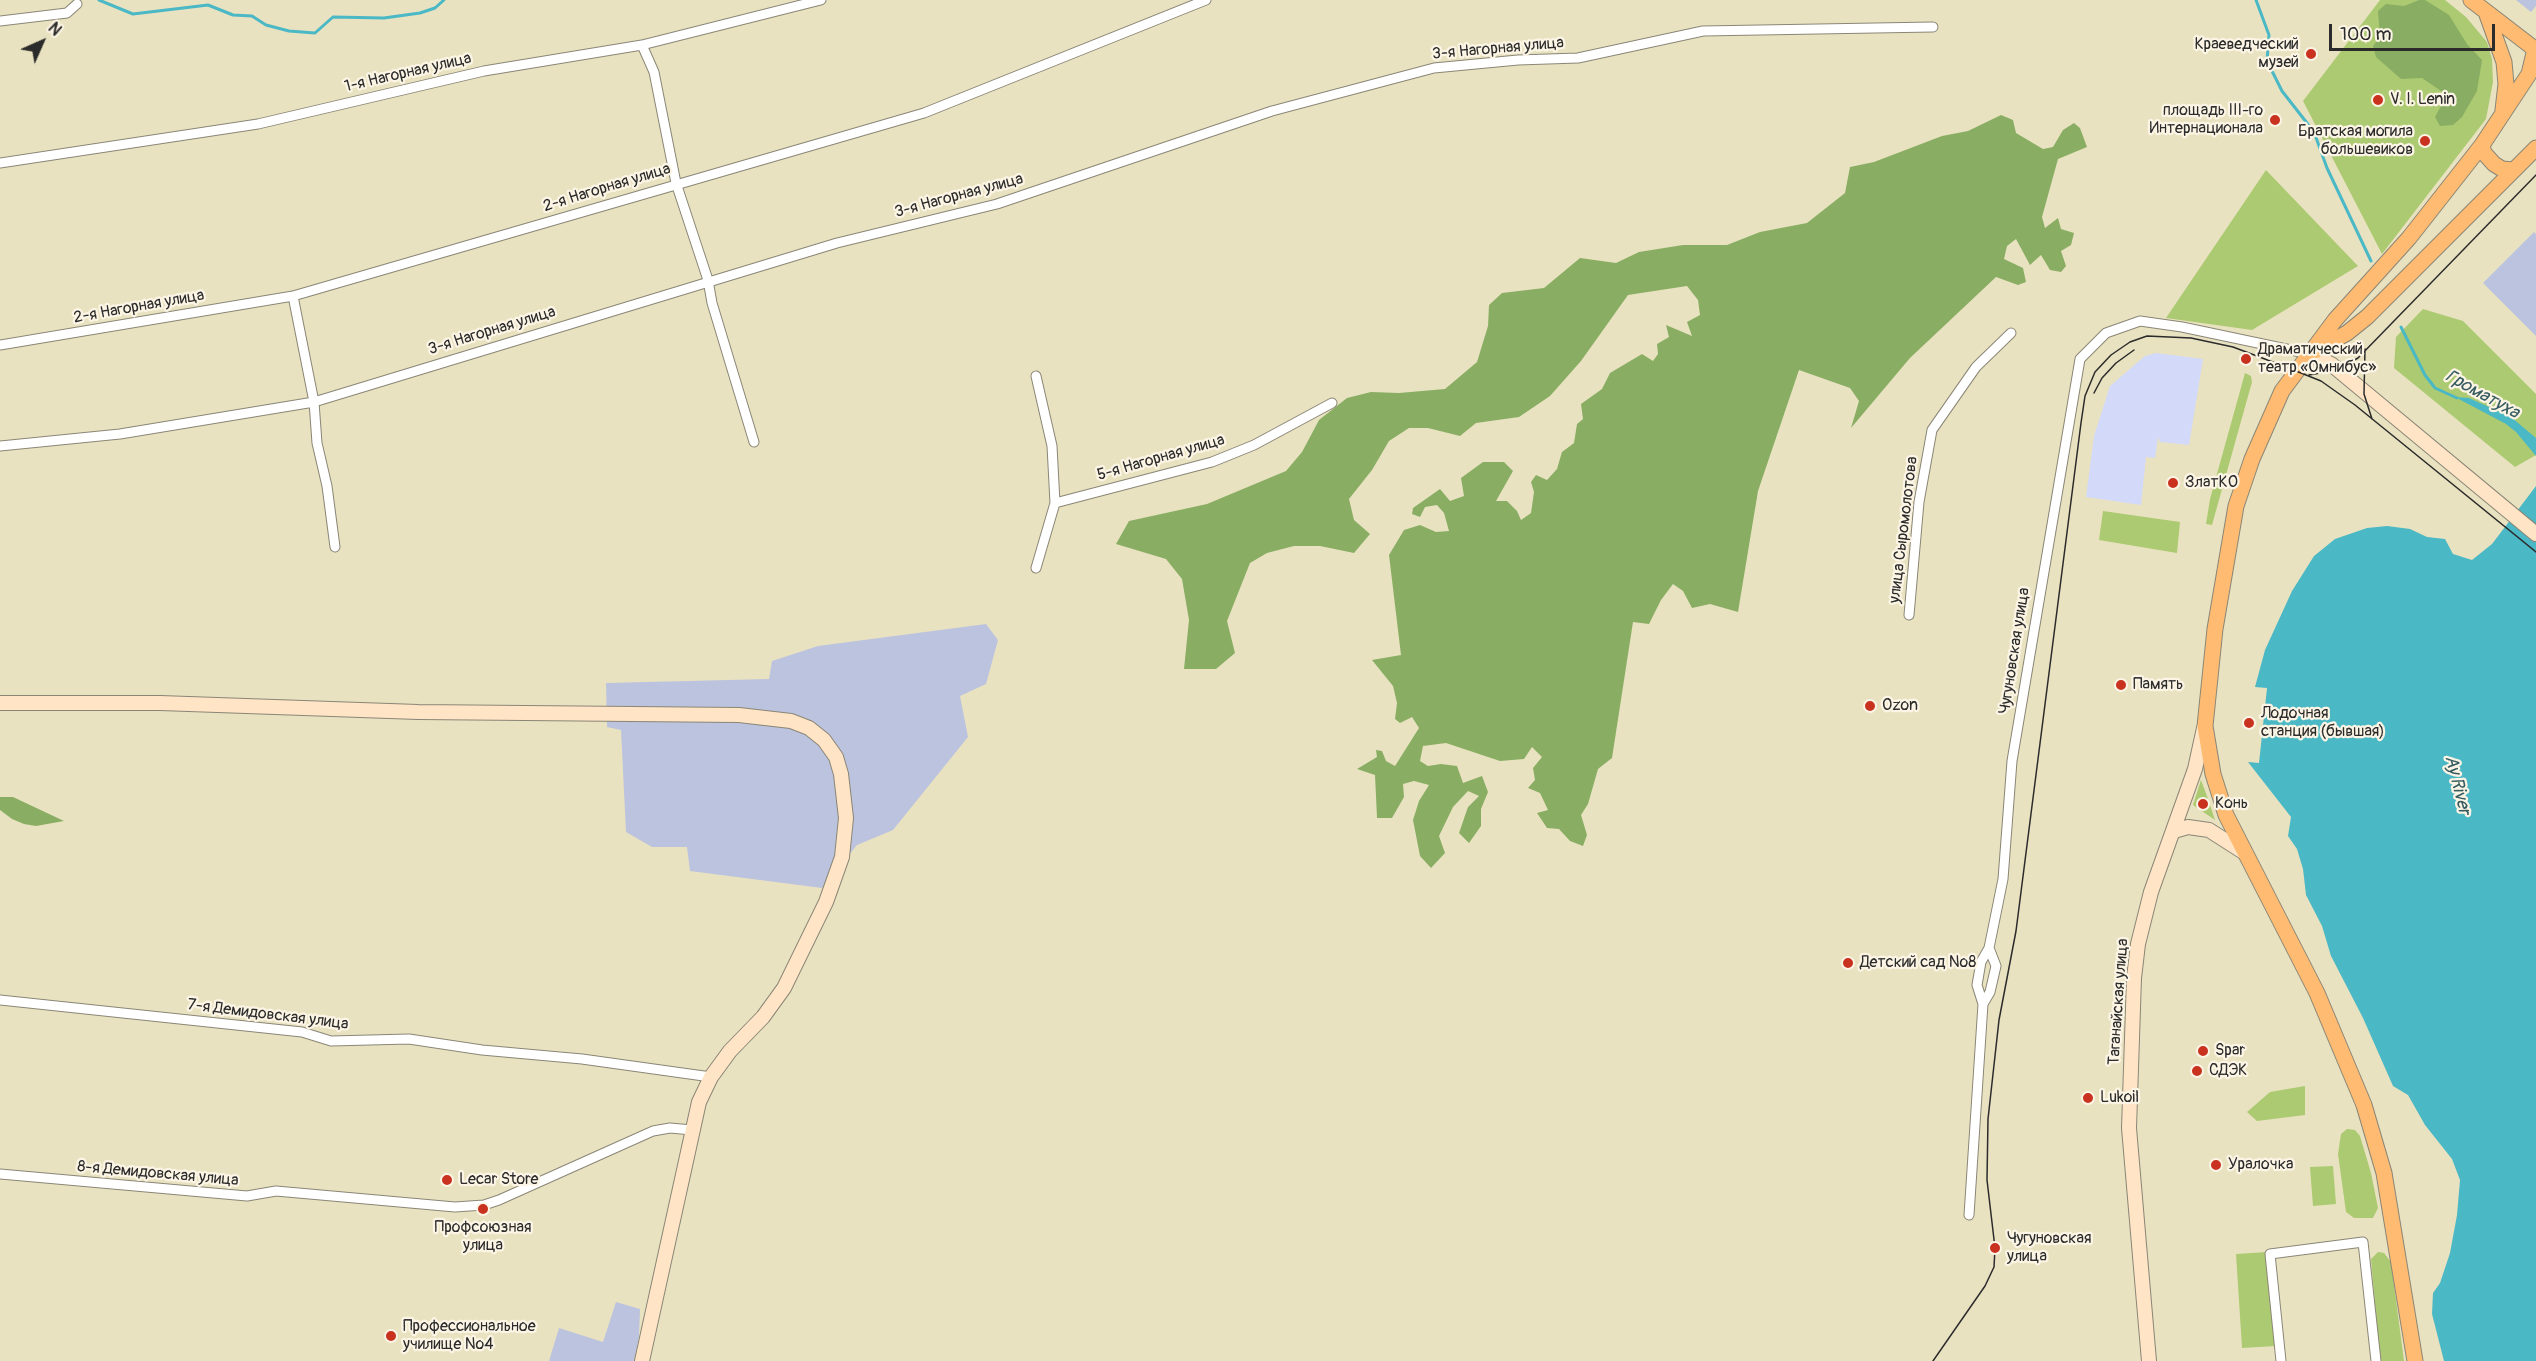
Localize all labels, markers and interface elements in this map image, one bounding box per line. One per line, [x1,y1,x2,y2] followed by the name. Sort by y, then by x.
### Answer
[12,12,72,72] north arrow
[2332,12,2498,50] scale bar
[44,18,66,40] text: N
[2340,23,2392,46] text: 100 m
[1431,34,1565,64] street label: 3-я Нагорная улица
[2194,35,2299,73] place label: Краеведческий музей
[2304,47,2318,61] marker: Краеведческий музей
[343,49,473,97] street label: 1-я Нагорная улица
[2390,90,2455,110] place label: V. I. Lenin
[2371,93,2385,107] marker: V. I. Lenin
[2150,101,2263,139] place label: площадь III-го Интернационала
[2268,113,2282,127] marker: площадь III-го Интернационала
[2298,122,2413,160] place label: Братская могила большевиков
[2418,134,2432,148] marker: Братская могила большевиков
[541,159,673,217] street label: 2-я Нагорная улица
[893,170,1025,222] street label: 3-я Нагорная улица
[72,286,206,328] street label: 2-я Нагорная улица
[426,302,558,360] street label: 3-я Нагорная улица
[2258,340,2376,378] place label: Драматический театр «Омнибус»
[2239,352,2253,366] marker: Драматический театр «Омнибус»
[2441,366,2523,424] water label: Громатуха
[1095,431,1227,485] street label: 5-я Нагорная улица
[1885,456,1923,604] street label: улица Сыромолотова
[2185,473,2238,493] place label: ЗлатКО
[2166,476,2180,490] marker: ЗлатКО
[1996,586,2034,716] street label: Чугуновская улица
[2133,675,2183,695] place label: Память
[2114,678,2128,692] marker: Память
[1882,696,1918,716] place label: Ozon
[1863,699,1877,713] marker: Ozon
[2261,704,2385,742] place label: Лодочная станция (бывшая)
[2242,716,2256,730] marker: Лодочная станция (бывшая)
[2439,753,2475,817] water label: Ay River
[2215,794,2248,814] place label: Конь
[2196,797,2210,811] marker: Конь
[2105,938,2133,1066] street label: Таганайская улица
[1860,953,1976,973] place label: Детский сад №8
[1841,956,1855,970] marker: Детский сад №8
[186,996,350,1034] street label: 7-я Демидовская улица
[2215,1041,2245,1061] place label: Spar
[2196,1044,2210,1058] marker: Spar
[2209,1061,2247,1081] place label: СДЭК
[2190,1064,2204,1078] marker: СДЭК
[2100,1088,2139,1108] place label: Lukoil
[2081,1091,2095,1105] marker: Lukoil
[2228,1155,2293,1175] place label: Уралочка
[77,1157,239,1191] street label: 8-я Демидовская улица
[2209,1158,2223,1172] marker: Уралочка
[459,1170,538,1190] place label: Lecar Store
[440,1173,454,1187] marker: Lecar Store
[476,1202,490,1216] marker: Профсоюзная улица
[435,1218,531,1256] place label: Профсоюзная улица
[2007,1229,2092,1267] place label: Чугуновская улица
[1988,1241,2002,1255] marker: Чугуновская улица
[403,1317,536,1355] place label: Профессиональное училище №4
[384,1329,398,1343] marker: Профессиональное училище №4

